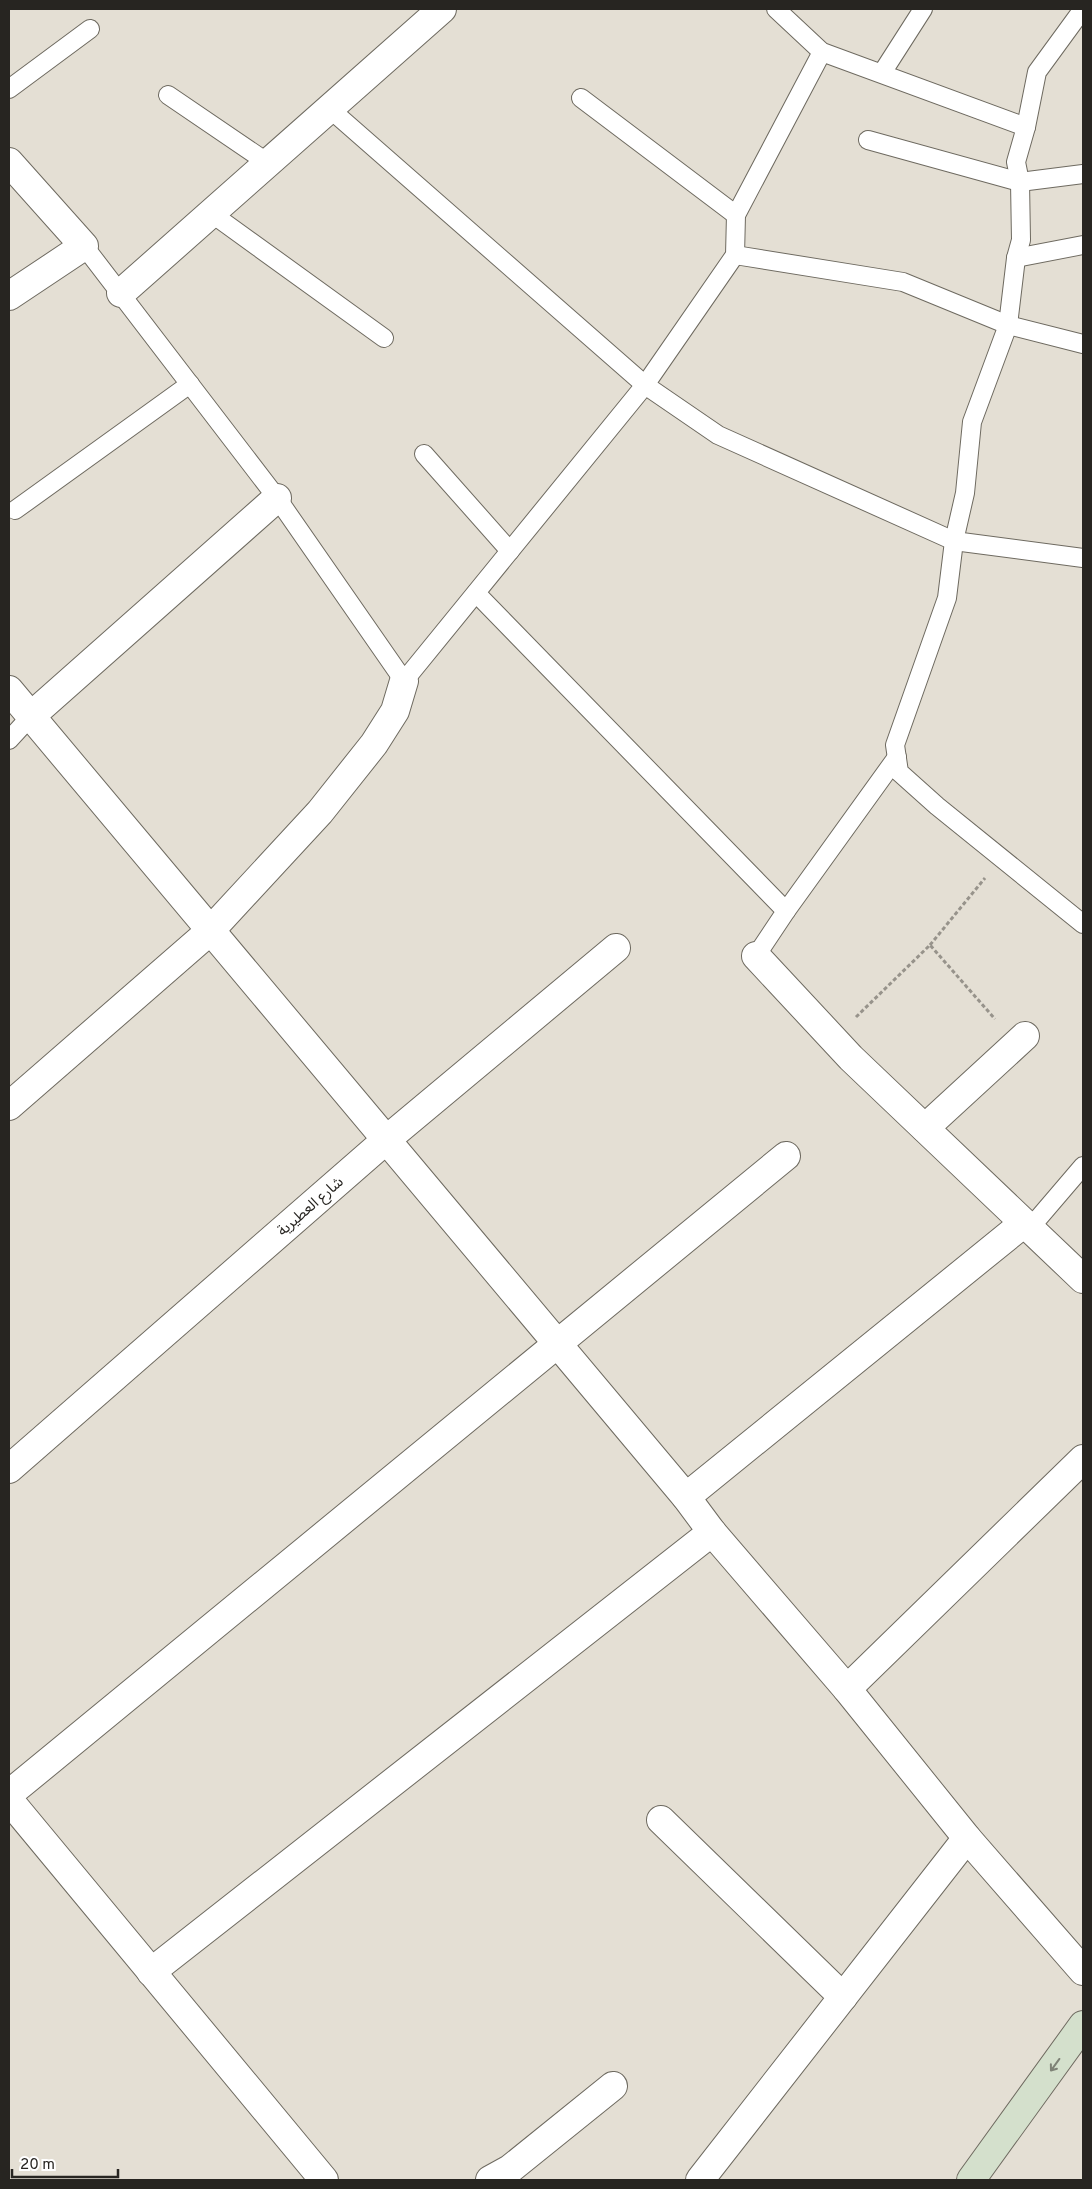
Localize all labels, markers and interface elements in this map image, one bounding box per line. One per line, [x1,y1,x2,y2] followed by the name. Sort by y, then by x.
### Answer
[274,1173,349,1242] street label: شارع العطيرية
[1050,2058,1060,2072] one-way arrow
[12,2146,119,2178] scale bar
[20,2156,55,2175] text: 20 m

